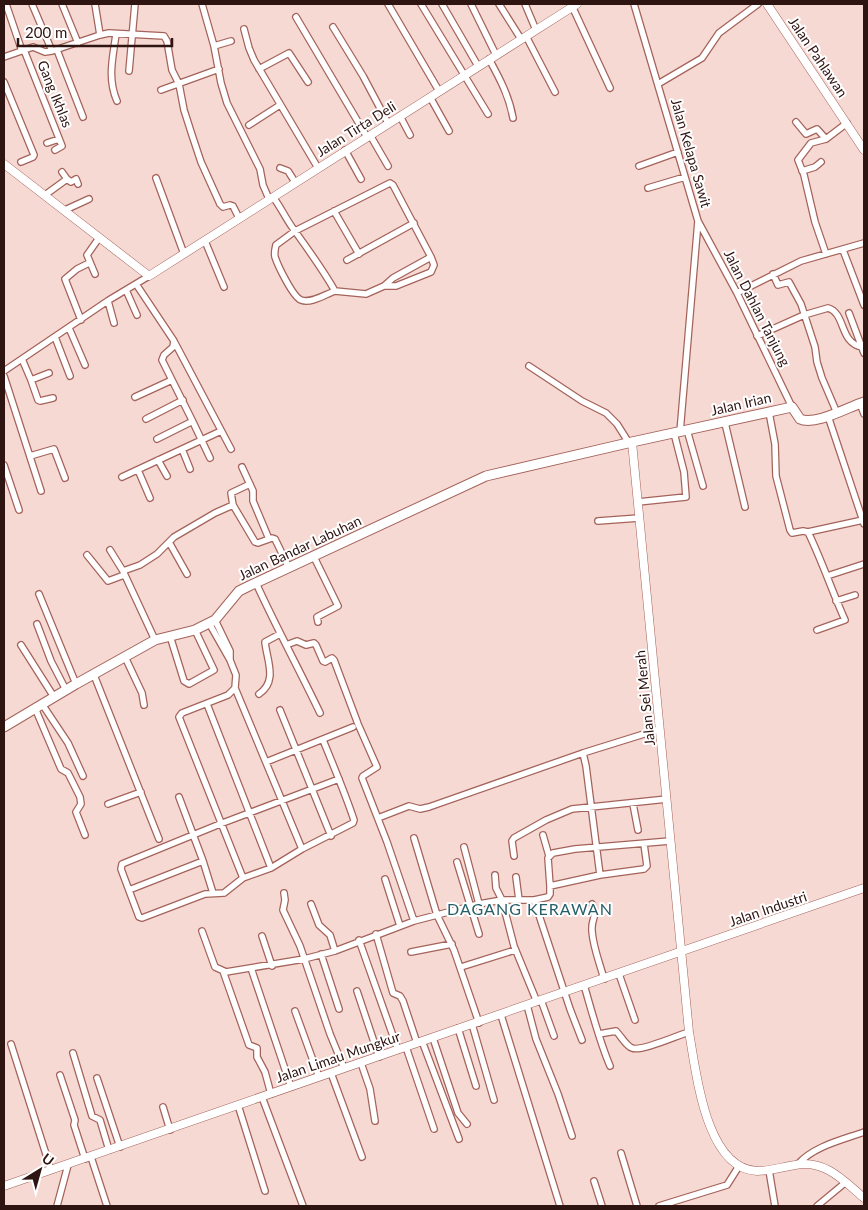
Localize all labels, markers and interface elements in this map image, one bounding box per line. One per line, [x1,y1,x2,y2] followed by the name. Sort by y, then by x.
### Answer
[785,13,851,100] street label: Jalan Pahlawan
[18,15,171,47] scale bar
[25,23,67,41] text: 200 m
[34,58,77,130] street label: Gang Ikhlas
[668,96,715,209] street label: Jalan Kelapa Sawit
[313,97,399,160] street label: Jalan Tirta Deli
[721,247,794,369] street label: Jalan Dahlan Tanjung
[709,388,773,419] street label: Jalan Irian
[236,512,364,583] street label: Jalan Bandar Labuhan
[631,649,658,747] street label: Jalan Sei Merah
[727,887,809,930] street label: Jalan Industri
[447,899,613,918] district label: DAGANG KERAWAN
[273,1027,402,1086] street label: Jalan Limau Mungkur
[15,1145,65,1195] north arrow
[39,1149,57,1169] text: U

